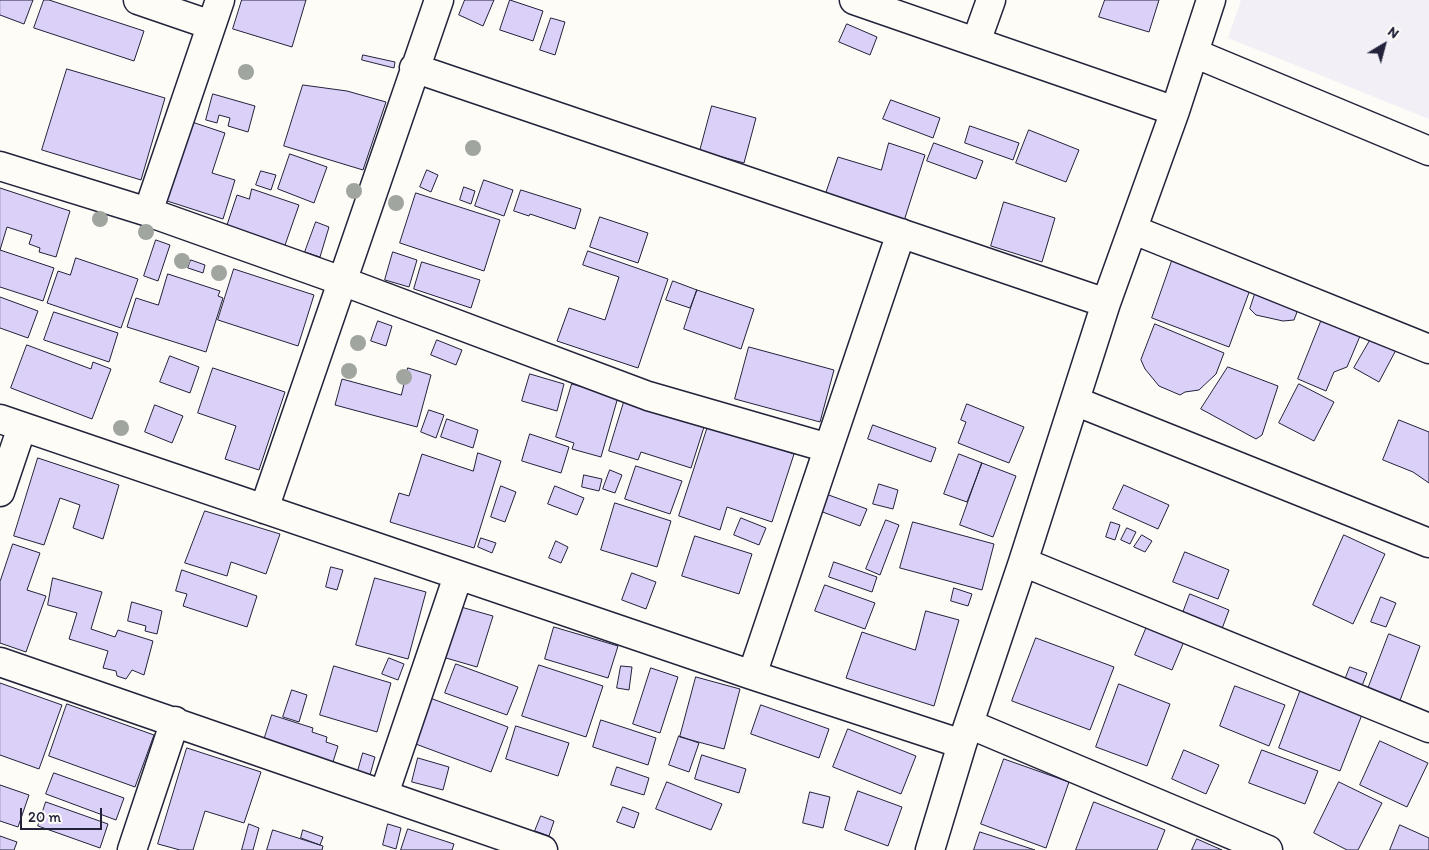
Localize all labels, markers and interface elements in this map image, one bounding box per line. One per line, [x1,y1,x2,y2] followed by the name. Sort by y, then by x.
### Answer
[1359,20,1409,70] north arrow
[1384,23,1402,42] text: N
[22,798,105,830] scale bar
[28,808,61,826] text: 20 m

